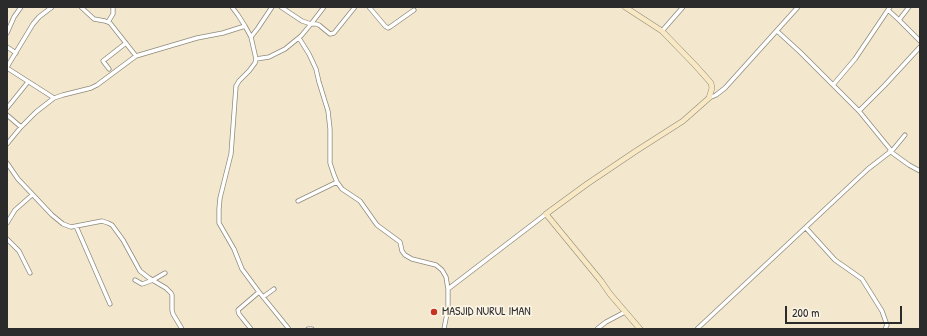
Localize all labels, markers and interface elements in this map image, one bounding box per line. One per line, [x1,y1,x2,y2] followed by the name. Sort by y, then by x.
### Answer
[787,298,904,324] scale bar
[792,304,819,321] text: 200 m
[442,305,531,319] place label: MASJID NURUL IMAN
[429,307,439,317] marker: MASJID NURUL IMAN

